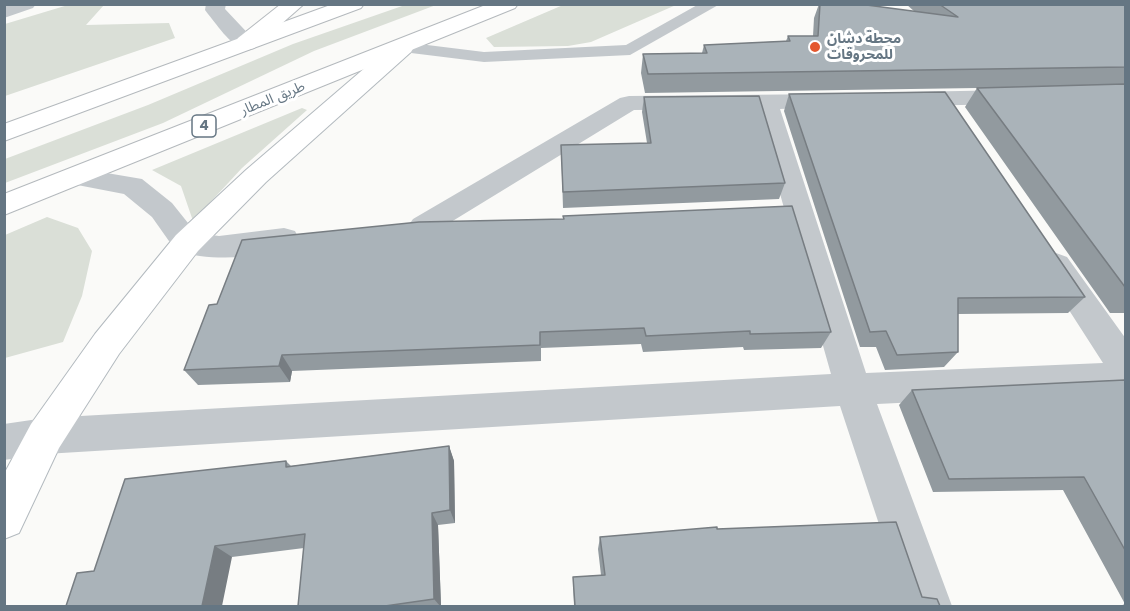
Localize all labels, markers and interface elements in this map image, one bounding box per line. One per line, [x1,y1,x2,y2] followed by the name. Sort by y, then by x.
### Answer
[827,31,901,63] place label: محطة دشان للمحروقات
[808,40,822,54] marker: محطة دشان للمحروقات
[238,78,308,120] street label: طريق المطار
[192,115,216,137] road number: 4

